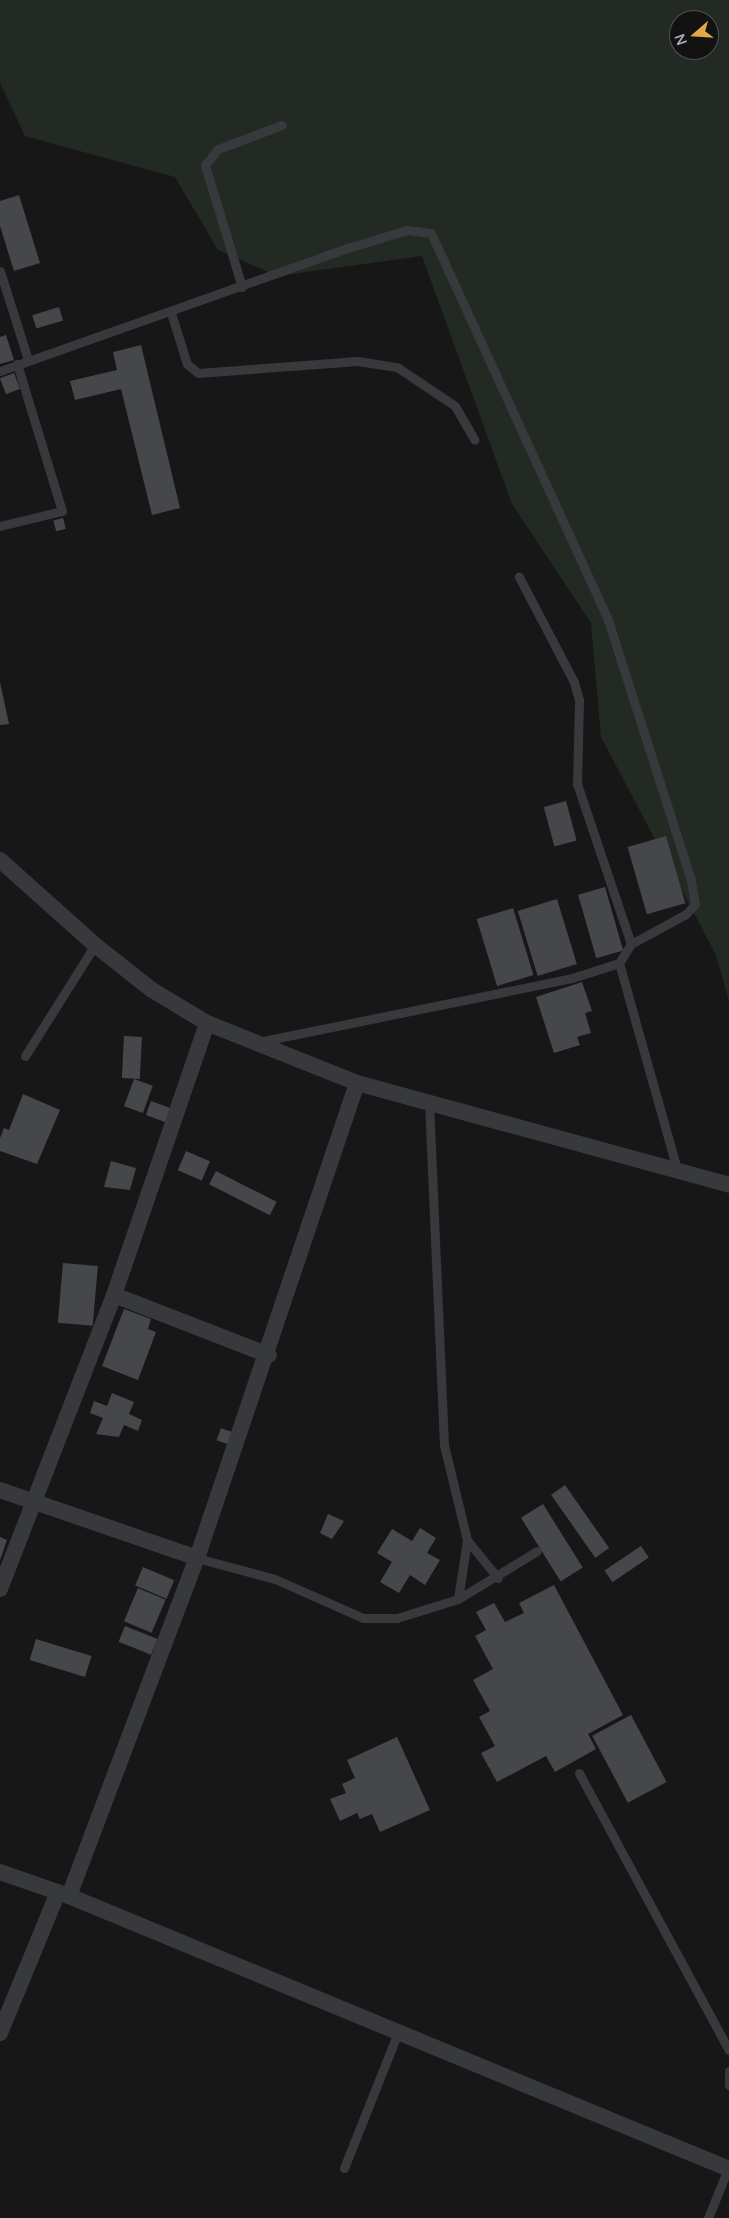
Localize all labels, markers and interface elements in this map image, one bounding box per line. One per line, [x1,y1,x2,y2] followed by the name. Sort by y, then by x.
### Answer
[669,10,719,60] north arrow
[670,32,690,48] text: N

